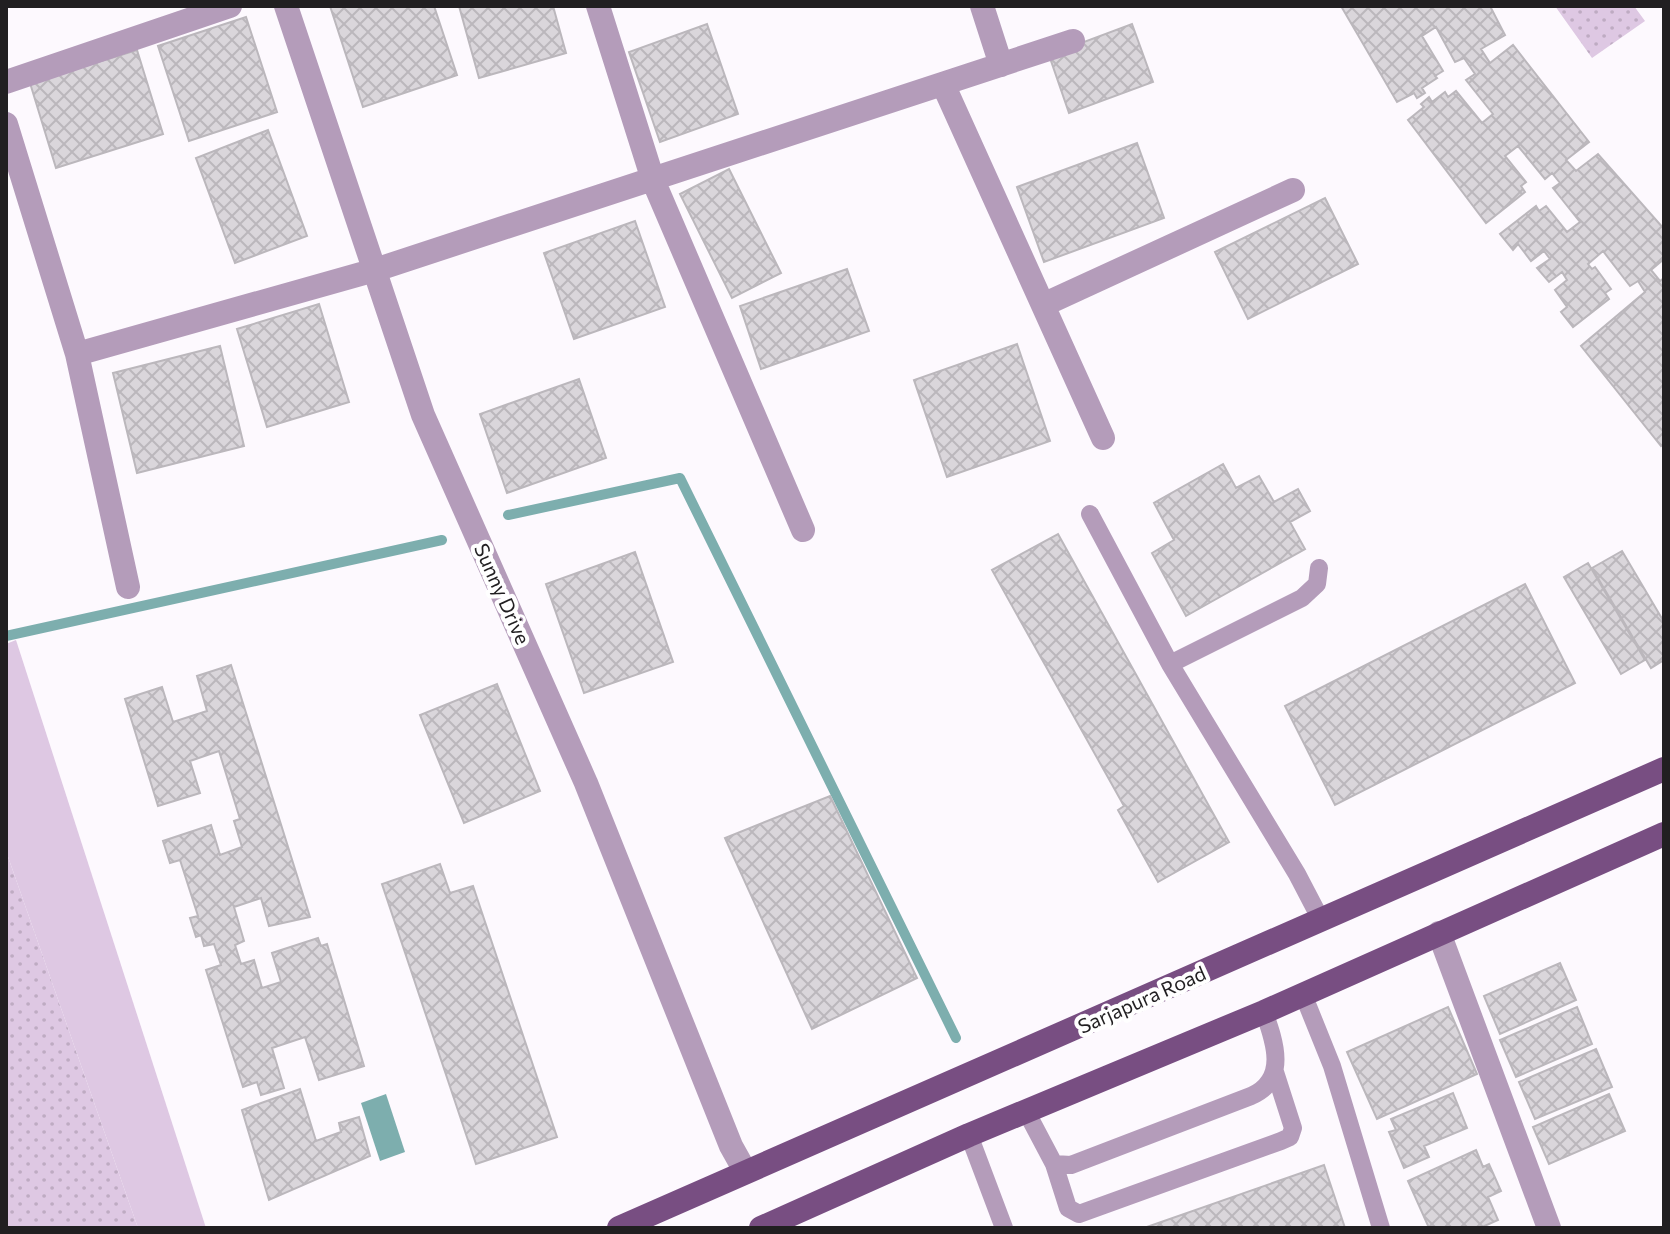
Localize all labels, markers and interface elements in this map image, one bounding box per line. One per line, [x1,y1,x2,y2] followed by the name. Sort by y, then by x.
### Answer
[470,539,536,648] street label: Sunny Drive
[1074,960,1209,1038] street label: Sarjapura Road

